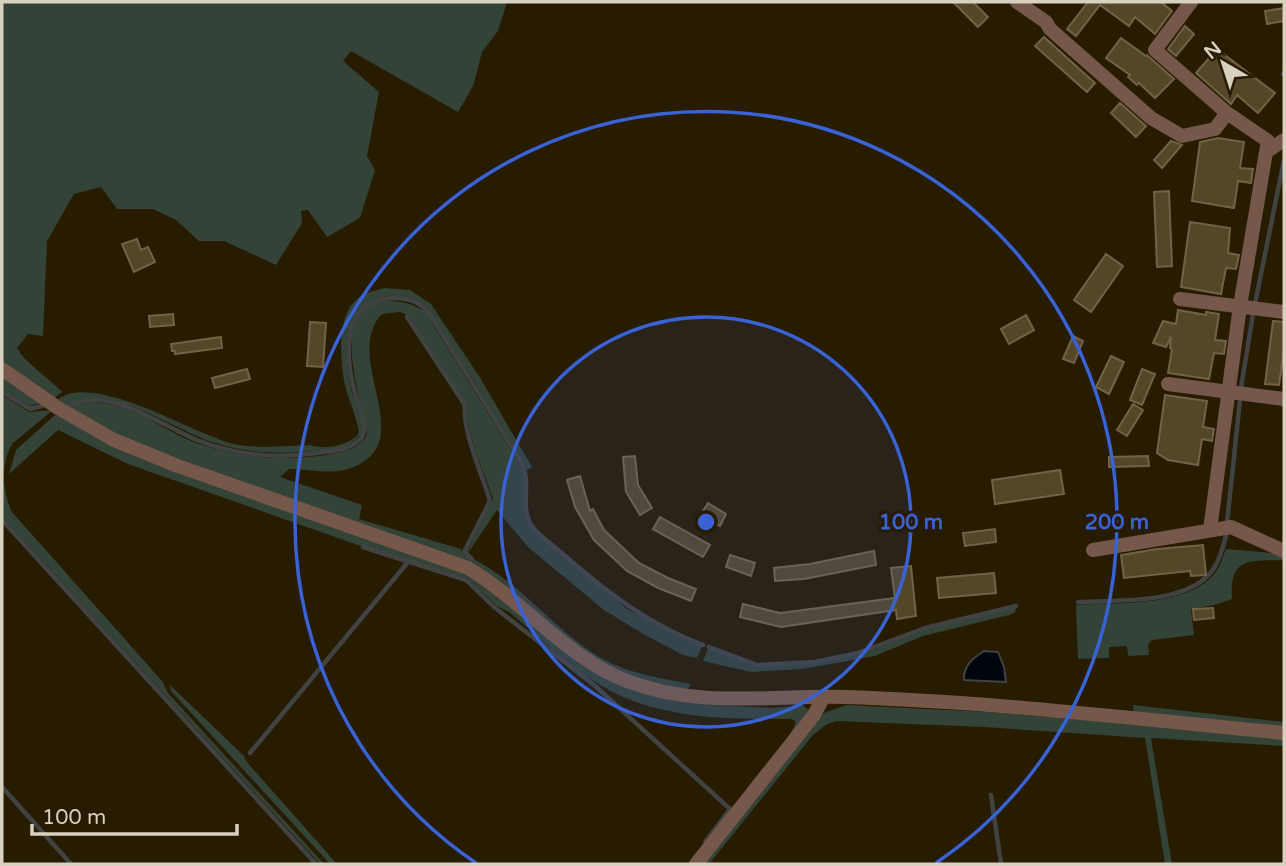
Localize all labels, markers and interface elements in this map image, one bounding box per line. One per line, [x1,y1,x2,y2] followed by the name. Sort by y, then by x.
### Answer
[1188,28,1258,98] north arrow
[1200,37,1226,64] text: N
[694,510,718,534] centre of rings
[879,510,943,535] text: 100 m
[1085,510,1149,535] text: 200 m
[32,792,236,836] scale bar
[42,805,106,830] text: 100 m

